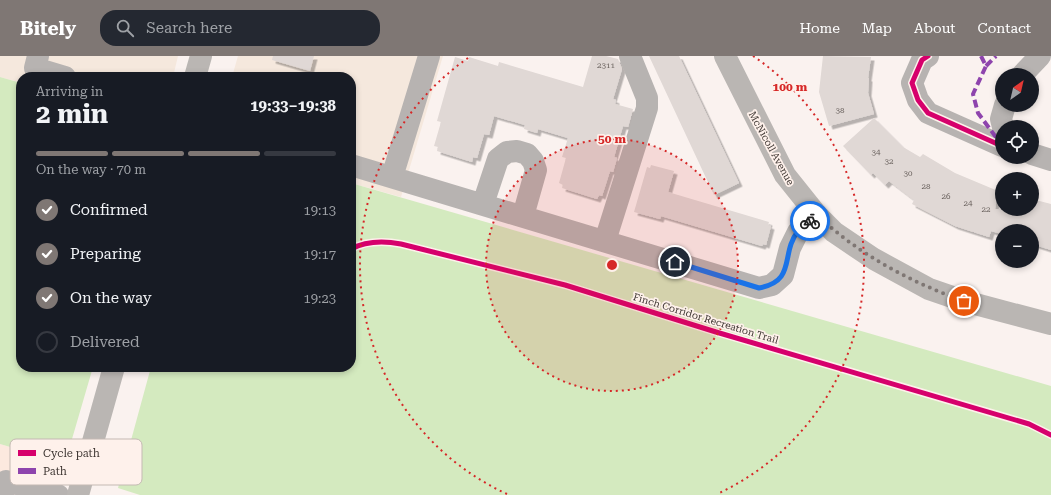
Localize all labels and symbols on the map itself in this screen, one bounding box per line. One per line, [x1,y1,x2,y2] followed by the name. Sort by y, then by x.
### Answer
[597,61,615,70] house number: 2311
[995,68,1039,112] north arrow
[773,80,808,94] text: 100 m
[836,106,845,115] house number: 38
[747,109,797,187] street label: McNicoll Avenue
[598,132,626,146] text: 50 m
[872,148,881,157] house number: 34
[885,157,894,166] house number: 32
[904,169,913,178] house number: 30
[922,182,931,191] house number: 28
[942,192,951,201] house number: 26
[964,199,973,208] house number: 24
[790,201,830,241] courier
[982,205,991,214] house number: 22
[658,245,692,279] pin
[605,258,619,272] centre of rings
[947,284,981,318] pin
[632,291,780,346] street label: Finch Corridor Recreation Trail
[10,439,142,485] legend
[43,447,100,460] text: Cycle path
[43,465,67,478] text: Path

